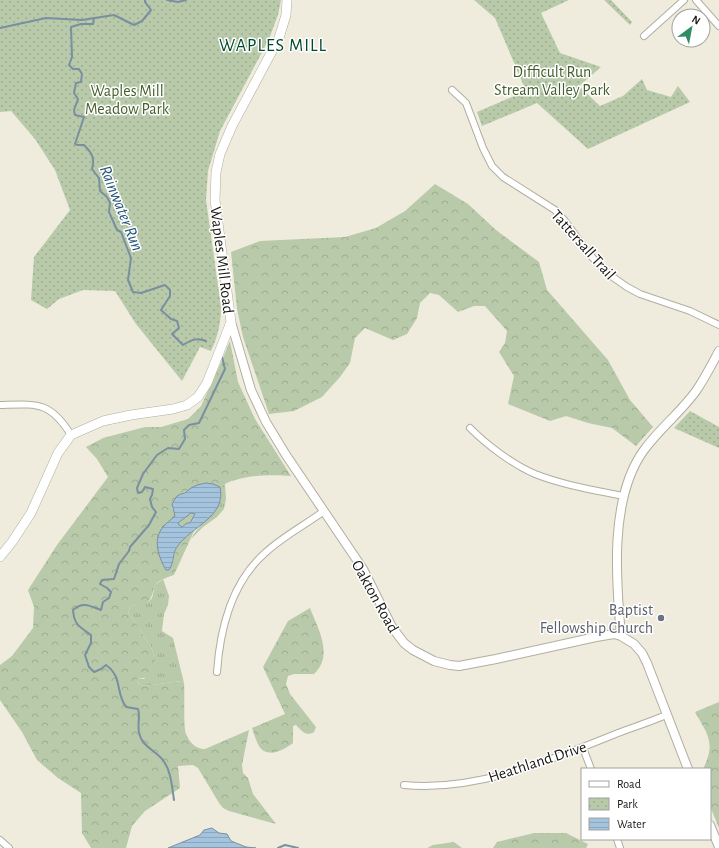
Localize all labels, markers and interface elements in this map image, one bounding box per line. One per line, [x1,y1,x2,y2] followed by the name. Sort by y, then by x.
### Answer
[671,8,711,48] north arrow
[690,13,702,27] text: N
[219,37,327,55] district label: WAPLES MILL
[494,64,611,99] park label: Difficult Run Stream Valley Park
[85,83,170,117] park label: Waples Mill Meadow Park
[97,163,146,253] water label: Rainwater Run
[208,206,237,315] street label: Waples Mill Road
[548,207,619,283] street label: Tattersall Trail
[349,558,402,635] street label: Oakton Road
[540,602,653,636] place label: Baptist Fellowship Church
[656,613,666,623] marker: Baptist Fellowship Church
[486,739,589,785] street label: Heathland Drive
[581,768,711,840] legend
[617,778,641,790] text: Road
[617,798,638,810] text: Park
[617,818,646,830] text: Water

